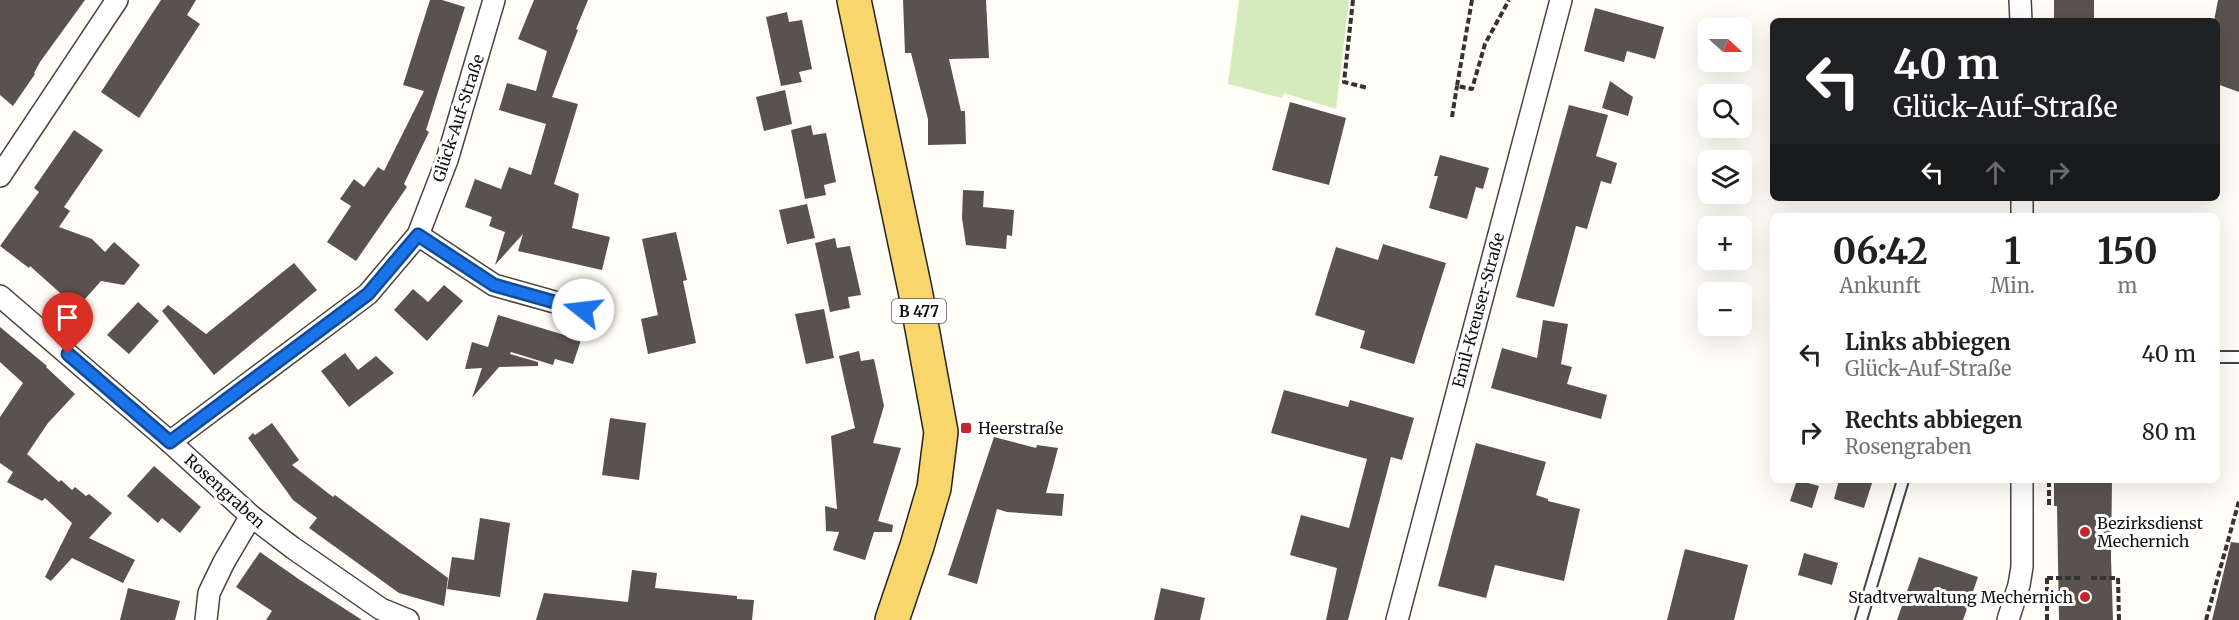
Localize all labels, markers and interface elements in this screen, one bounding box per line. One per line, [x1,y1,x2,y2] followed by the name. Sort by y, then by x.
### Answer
[1698,18,1752,72] north arrow
[1698,18,1752,336] map controls
[1893,38,1999,90] text: 40 m
[1794,42,1872,120] icon: left
[428,52,488,184] street label: Glück-Auf-Straße
[1698,84,1752,138] button: search
[1893,90,2118,124] text: Glück-Auf-Straße
[1698,150,1752,204] button: layers
[1916,156,1949,189] icon: left
[1979,156,2012,189] icon: ahead
[2042,156,2075,189] icon: right
[1698,216,1752,270] button: +
[1833,229,1928,274] text: 06:42
[2004,229,2021,274] text: 1
[2097,229,2157,274] text: 150
[1448,230,1508,390] street label: Emil-Kreuser-Straße
[1840,273,1921,298] text: Ankunft
[1990,273,2035,298] text: Min.
[2117,273,2137,298] text: m
[551,278,615,342] position arrow
[1698,282,1752,336] button: −
[42,292,93,354] pin
[892,299,946,323] road number: B 477
[51,301,84,334] icon: arrive
[1845,328,2011,356] text: Links abbiegen
[1794,338,1827,371] icon: left
[2141,340,2196,368] text: 40 m
[1845,356,2011,381] text: Glück-Auf-Straße
[1845,406,2022,434] text: Rechts abbiegen
[1794,416,1827,449] icon: right
[978,418,1063,438] place label: Heerstraße
[2142,418,2196,446] text: 80 m
[959,421,973,435] marker: Heerstraße
[1845,434,1972,459] text: Rosengraben
[181,450,270,533] street label: Rosengraben
[2097,513,2204,551] place label: Bezirksdienst Mechernich
[2078,525,2092,539] marker: Bezirksdienst Mechernich
[1848,587,2073,607] place label: Stadtverwaltung Mechernich
[2078,590,2092,604] marker: Stadtverwaltung Mechernich

